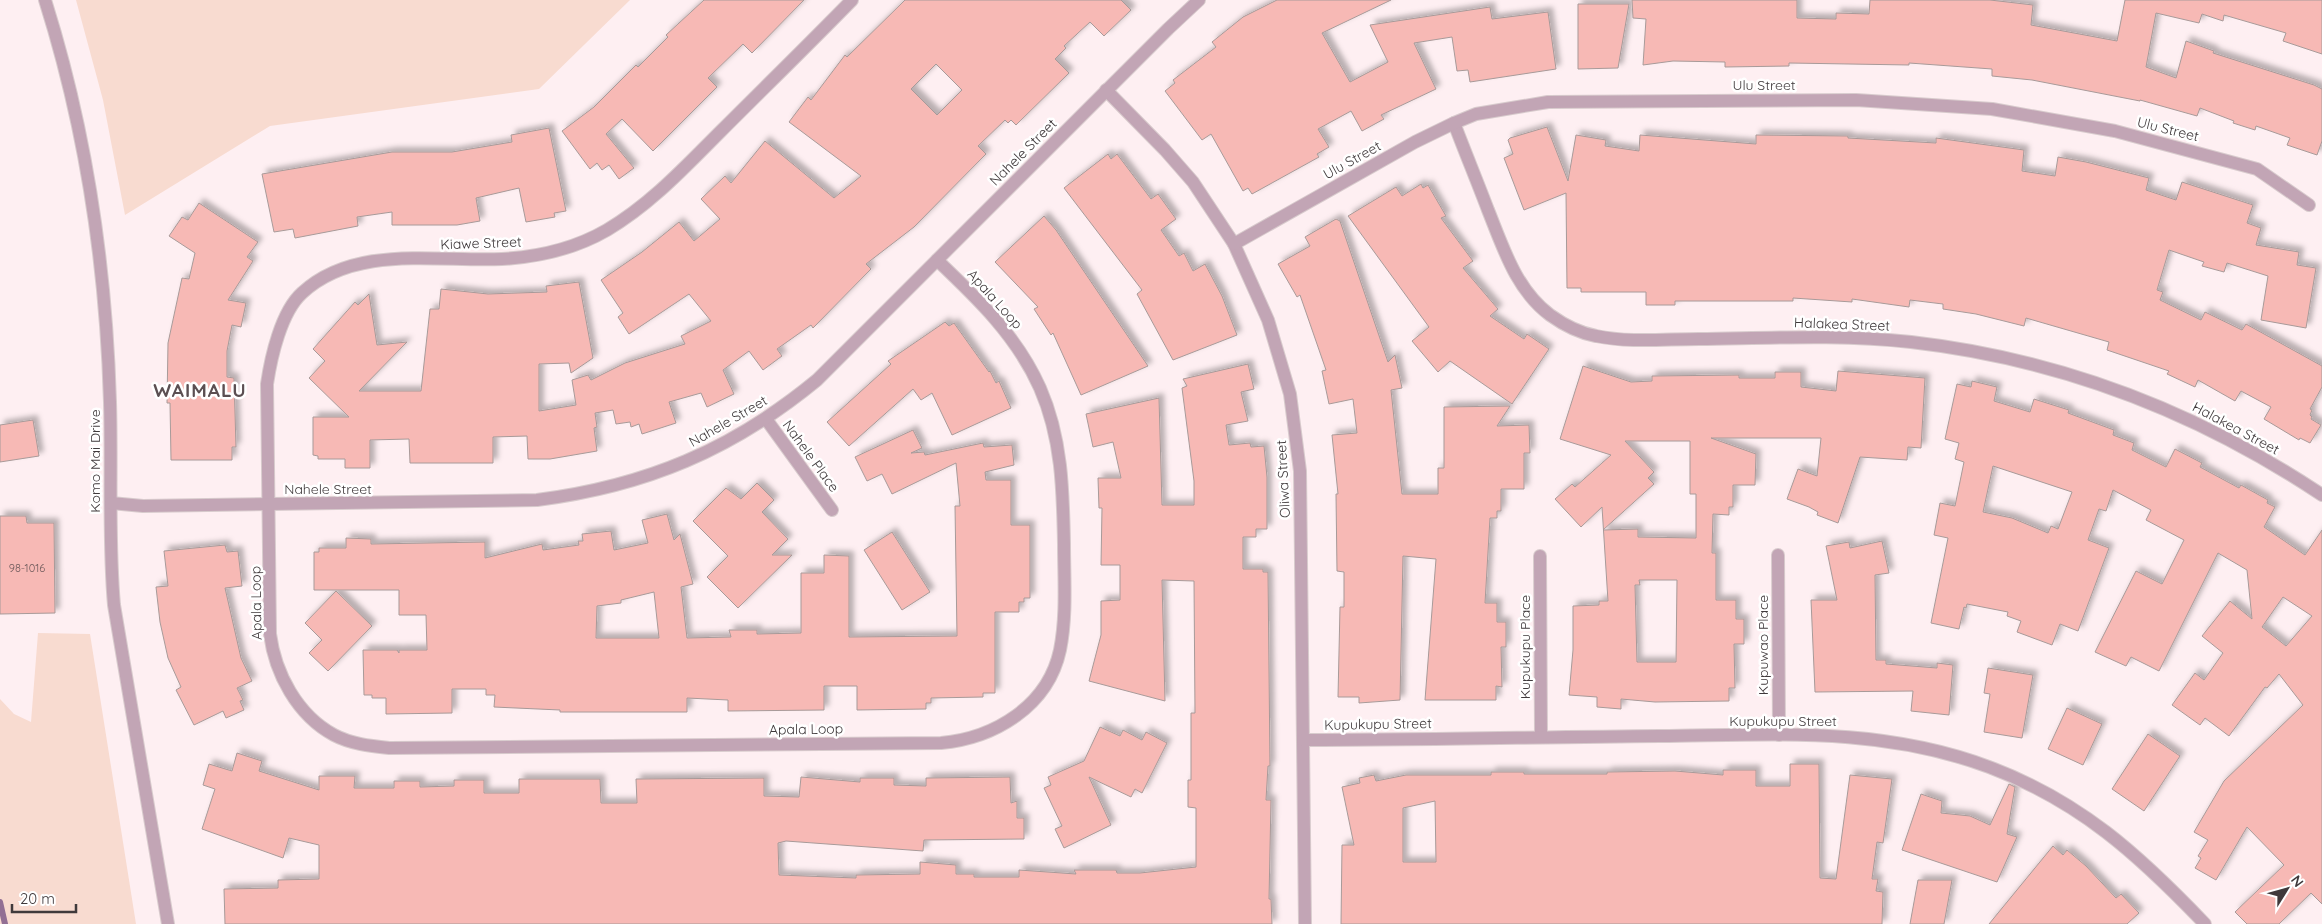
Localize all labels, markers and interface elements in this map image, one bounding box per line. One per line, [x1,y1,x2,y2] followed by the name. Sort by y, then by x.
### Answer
[1732,76,1796,94] street label: Ulu Street
[2135,113,2201,145] street label: Ulu Street
[986,114,1061,189] street label: Nahele Street
[1320,137,1384,183] street label: Ulu Street
[440,233,522,253] street label: Kiawe Street
[963,265,1027,333] street label: Apala Loop
[1794,313,1891,335] street label: Halakea Street
[153,378,247,402] district label: WAIMALU
[686,391,771,451] street label: Nahele Street
[2189,398,2283,459] street label: Halakea Street
[86,409,104,513] street label: Komo Mai Drive
[779,417,843,496] street label: Nahele Place
[1272,439,1294,518] street label: Oliwa Street
[284,480,372,498] street label: Nahele Street
[9,561,45,575] house number: 98-1016
[246,566,266,640] street label: Apala Loop
[1516,595,1534,699] street label: Kupukupu Place
[1754,595,1772,695] street label: Kupuwao Place
[1729,712,1837,730] street label: Kupukupu Street
[1324,714,1432,734] street label: Kupukupu Street
[769,719,843,739] street label: Apala Loop
[2262,864,2312,914] north arrow
[2287,872,2308,891] text: N
[12,882,76,914] scale bar
[20,889,55,908] text: 20 m

